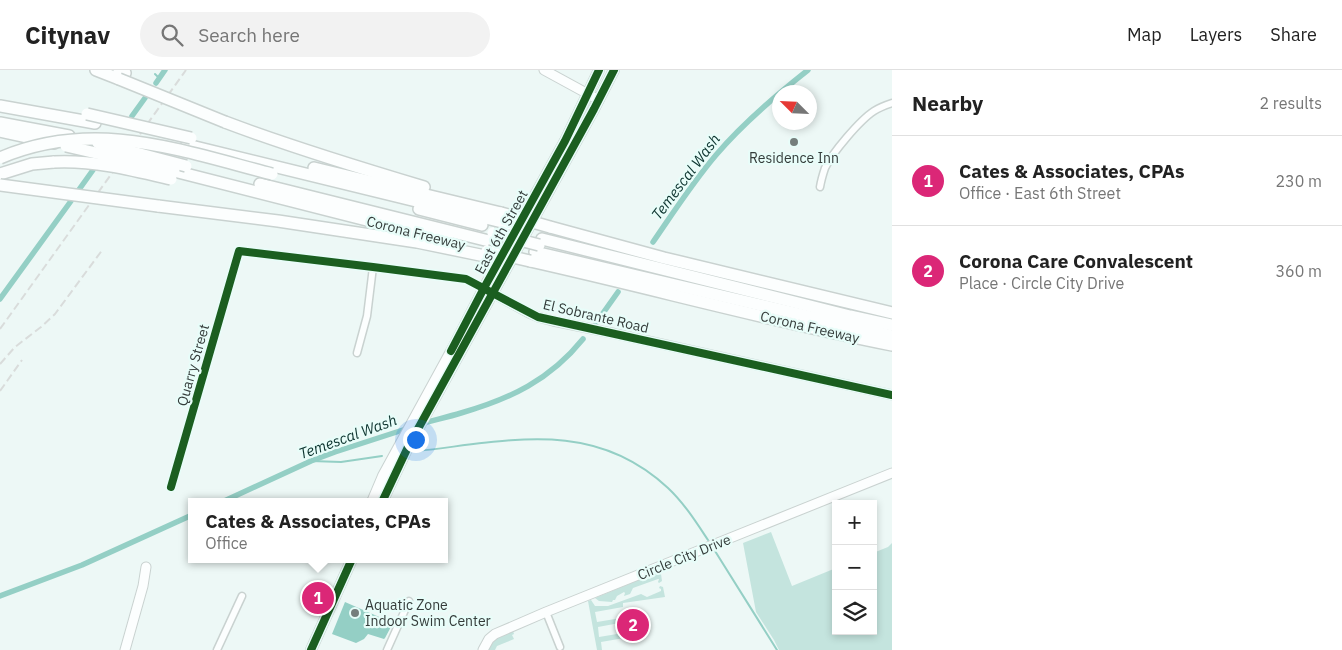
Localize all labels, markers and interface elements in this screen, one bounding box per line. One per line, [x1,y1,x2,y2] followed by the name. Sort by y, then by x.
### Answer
[140,12,490,57] search box
[25,19,110,51] text: Citynav
[158,21,186,49] icon: search
[198,23,300,47] text: Search here
[1127,23,1162,46] text: Map
[1190,23,1242,46] text: Layers
[1270,23,1317,46] text: Share
[772,85,817,130] north arrow
[912,89,983,117] text: Nearby
[1259,93,1322,113] text: 2 results
[647,130,724,224] water label: Temescal Wash
[788,136,800,148] marker: Residence Inn
[749,149,839,167] place label: Residence Inn
[959,159,1185,183] text: Cates & Associates, CPAs
[923,171,933,191] text: 1
[1275,171,1322,191] text: 230 m
[959,183,1121,203] text: Office · East 6th Street
[470,187,532,277] street label: East 6th Street
[365,212,467,254] street label: Corona Freeway
[959,249,1193,273] text: Corona Care Convalescent
[923,261,933,281] text: 2
[1275,261,1322,281] text: 360 m
[959,273,1124,293] text: Place · Circle City Drive
[541,295,651,337] street label: El Sobrante Road
[759,307,861,347] street label: Corona Freeway
[173,322,213,408] street label: Quarry Street
[296,410,399,463] water label: Temescal Wash
[403,427,429,453] your location
[188,498,448,563] popup
[832,500,877,635] map controls
[832,500,877,545] button: +
[205,509,431,533] text: Cates & Associates, CPAs
[635,530,734,584] street label: Circle City Drive
[205,533,248,553] text: Office
[832,545,877,590] button: −
[302,579,334,617] pin: 1
[832,590,877,635] button: layers
[365,596,491,630] place label: Aquatic Zone Indoor Swim Center
[617,606,649,644] pin: 2
[349,607,361,619] marker: Aquatic Zone Indoor Swim Center

